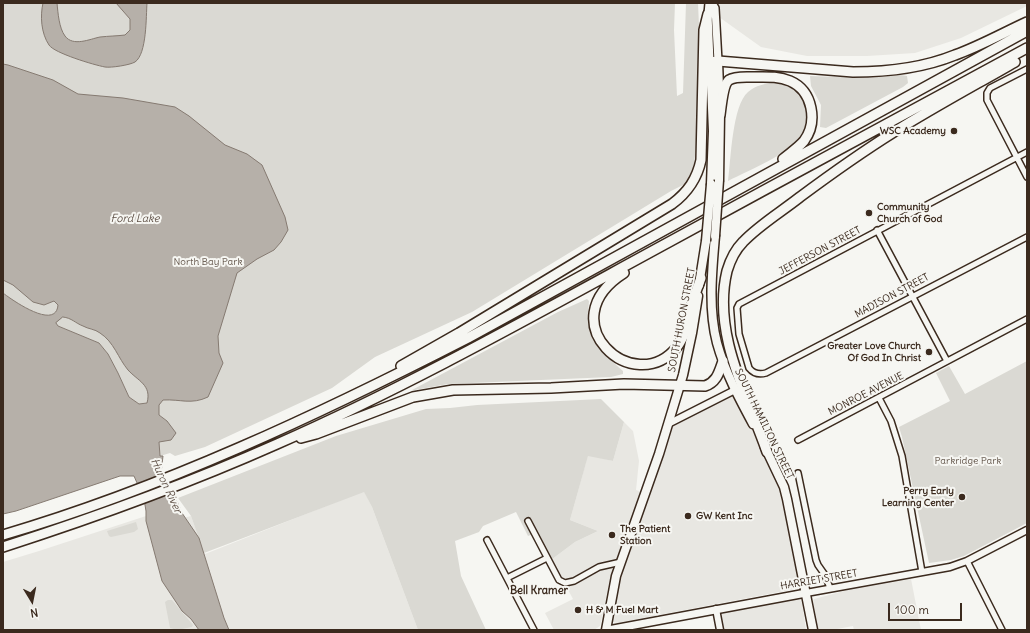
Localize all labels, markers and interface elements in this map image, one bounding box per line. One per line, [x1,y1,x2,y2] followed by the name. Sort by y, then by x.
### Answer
[880,125,946,137] place label: WSC Academy
[949,126,959,136] marker: WSC Academy
[877,201,942,224] place label: Community Church of God
[864,208,874,218] marker: Community Church of God
[110,212,160,226] water label: Ford Lake
[777,224,863,278] street label: JEFFERSON STREET
[174,256,242,268] park label: North Bay Park
[666,267,698,373] street label: SOUTH HURON STREET
[853,271,931,321] street label: MADISON STREET
[827,340,921,364] place label: Greater Love Church Of God In Christ
[924,347,934,357] marker: Greater Love Church Of God In Christ
[732,367,796,481] street label: SOUTH HAMILTON STREET
[826,370,906,418] street label: MONROE AVENUE
[935,455,1001,467] park label: Parkridge Park
[148,456,184,516] water label: Huron River
[882,485,954,508] place label: Perry Early Learning Center
[957,492,967,502] marker: Perry Early Learning Center
[696,510,753,522] place label: GW Kent Inc
[683,511,693,521] marker: GW Kent Inc
[620,523,670,546] place label: The Patient Station
[607,530,617,540] marker: The Patient Station
[779,567,859,593] street label: HARRIET STREET
[12,581,52,621] north arrow
[510,584,568,598] district label: Bell Kramer
[890,595,964,621] scale bar
[895,602,929,617] text: 100 m
[586,604,658,616] place label: H & M Fuel Mart
[29,605,39,620] text: N
[573,605,583,615] marker: H & M Fuel Mart

